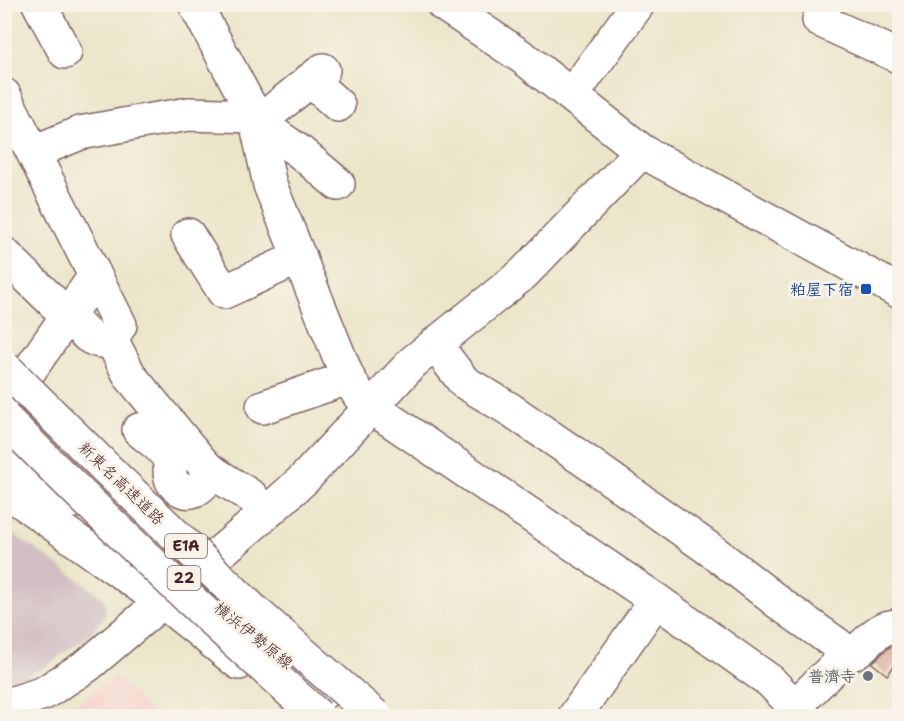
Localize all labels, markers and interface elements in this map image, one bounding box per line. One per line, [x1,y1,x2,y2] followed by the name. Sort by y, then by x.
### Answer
[790,279,854,300] place label: 粕屋下宿
[859,282,873,296] marker: 粕屋下宿
[74,437,169,530] street label: 新東名高速道路
[165,534,207,558] road number: E1A
[168,566,201,590] road number: 22
[210,597,298,674] street label: 横浜伊勢原線
[808,666,856,687] place label: 普濟寺
[861,669,875,683] marker: 普濟寺

